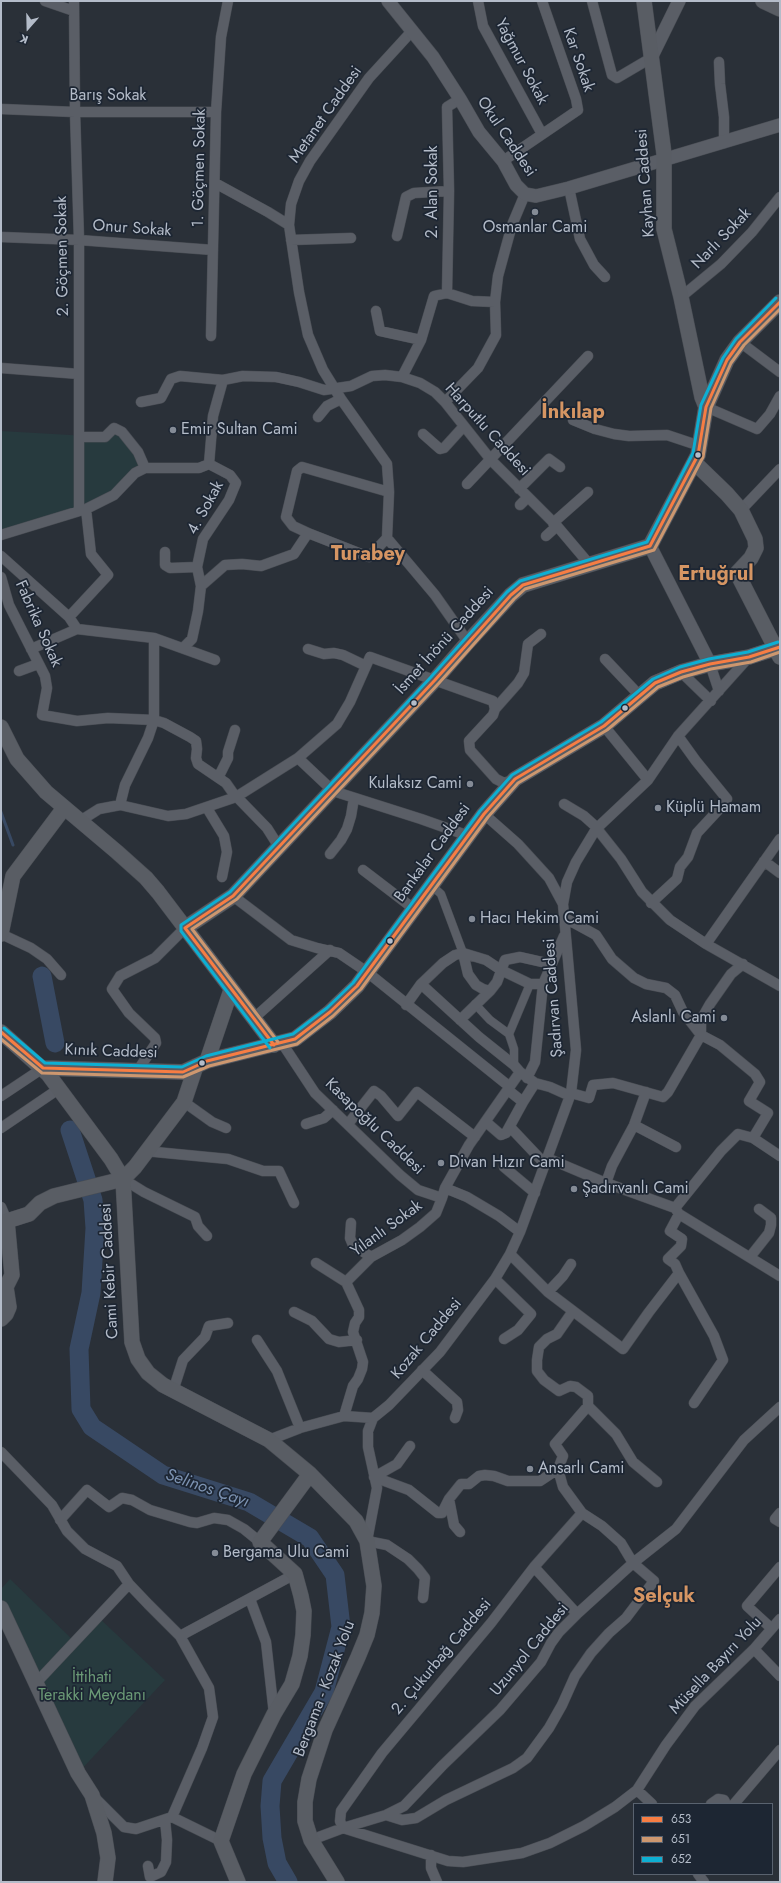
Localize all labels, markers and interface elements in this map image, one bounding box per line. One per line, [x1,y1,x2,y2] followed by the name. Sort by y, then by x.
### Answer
[8,8,48,48] north arrow
[490,16,552,108] street label: Yağmur Sokak
[558,26,598,94] street label: Kar Sokak
[18,30,30,48] text: K
[286,63,366,167] street label: Metanet Caddesi
[70,86,146,106] street label: Barış Sokak
[472,93,540,181] street label: Okul Caddesi
[189,108,211,228] street label: 1. Göçmen Sokak
[633,128,659,238] street label: Kayhan Caddesi
[423,145,443,239] street label: 2. Alan Sokak
[52,195,74,317] street label: 2. Göçmen Sokak
[688,204,756,274] street label: Narlı Sokak
[530,207,540,217] marker: Osmanlar Cami
[92,217,172,241] street label: Onur Sokak
[483,218,587,238] place label: Osmanlar Cami
[440,380,534,480] street label: Harputlu Caddesi
[541,401,605,425] district label: İnkılap
[181,420,298,440] place label: Emir Sultan Cami
[168,425,178,435] marker: Emir Sultan Cami
[693,450,703,460] unlabelled marker
[183,478,229,538] street label: 4. Sokak
[331,543,405,567] district label: Turabey
[678,563,754,587] district label: Ertuğrul
[10,578,66,670] street label: Fabrika Sokak
[392,583,498,699] street label: İsmet İnönü Caddesi
[409,698,419,708] unlabelled marker
[620,703,630,713] unlabelled marker
[369,774,462,794] place label: Kulaksız Cami
[465,779,475,789] marker: Kulaksız Cami
[666,798,761,818] place label: Küplü Hamam
[391,800,475,906] street label: Bankalar Caddesi
[653,803,663,813] marker: Küplü Hamam
[480,909,599,929] place label: Hacı Hekim Cami
[467,914,477,924] marker: Hacı Hekim Cami
[385,936,395,946] unlabelled marker
[540,938,568,1058] street label: Şadırvan Caddesi
[631,1008,716,1028] place label: Aslanlı Cami
[719,1013,729,1023] marker: Aslanlı Cami
[64,1041,158,1063] street label: Kınık Caddesi
[197,1058,207,1068] unlabelled marker
[320,1075,428,1179] street label: Kasapoğlu Caddesi
[449,1153,565,1173] place label: Divan Hızır Cami
[436,1158,446,1168] marker: Divan Hızır Cami
[582,1179,689,1199] place label: Şadırvanlı Cami
[569,1184,579,1194] marker: Şadırvanlı Cami
[348,1197,426,1261] street label: Yılanlı Sokak
[97,1202,123,1340] street label: Cami Kebir Caddesi
[388,1295,466,1383] street label: Kozak Caddesi
[538,1459,625,1479] place label: Ansarlı Cami
[525,1464,535,1474] marker: Ansarlı Cami
[162,1465,252,1513] water label: Selinos Çayı
[223,1543,349,1563] place label: Bergama Ulu Cami
[210,1548,220,1558] marker: Bergama Ulu Cami
[633,1585,695,1609] district label: Selçuk
[388,1595,496,1719] street label: 2. Çukurbağ Caddesi
[487,1600,573,1700] street label: Uzunyol Caddesi
[666,1613,766,1719] street label: Müsella Bayırı Yolu
[290,1618,360,1760] street label: Bergama - Kozak Yolu
[38,1668,146,1706] park label: İttihati Terakki Meydanı
[633,1803,773,1875] legend
[671,1810,691,1828] text: 653
[671,1830,690,1848] text: 651
[671,1850,692,1868] text: 652

